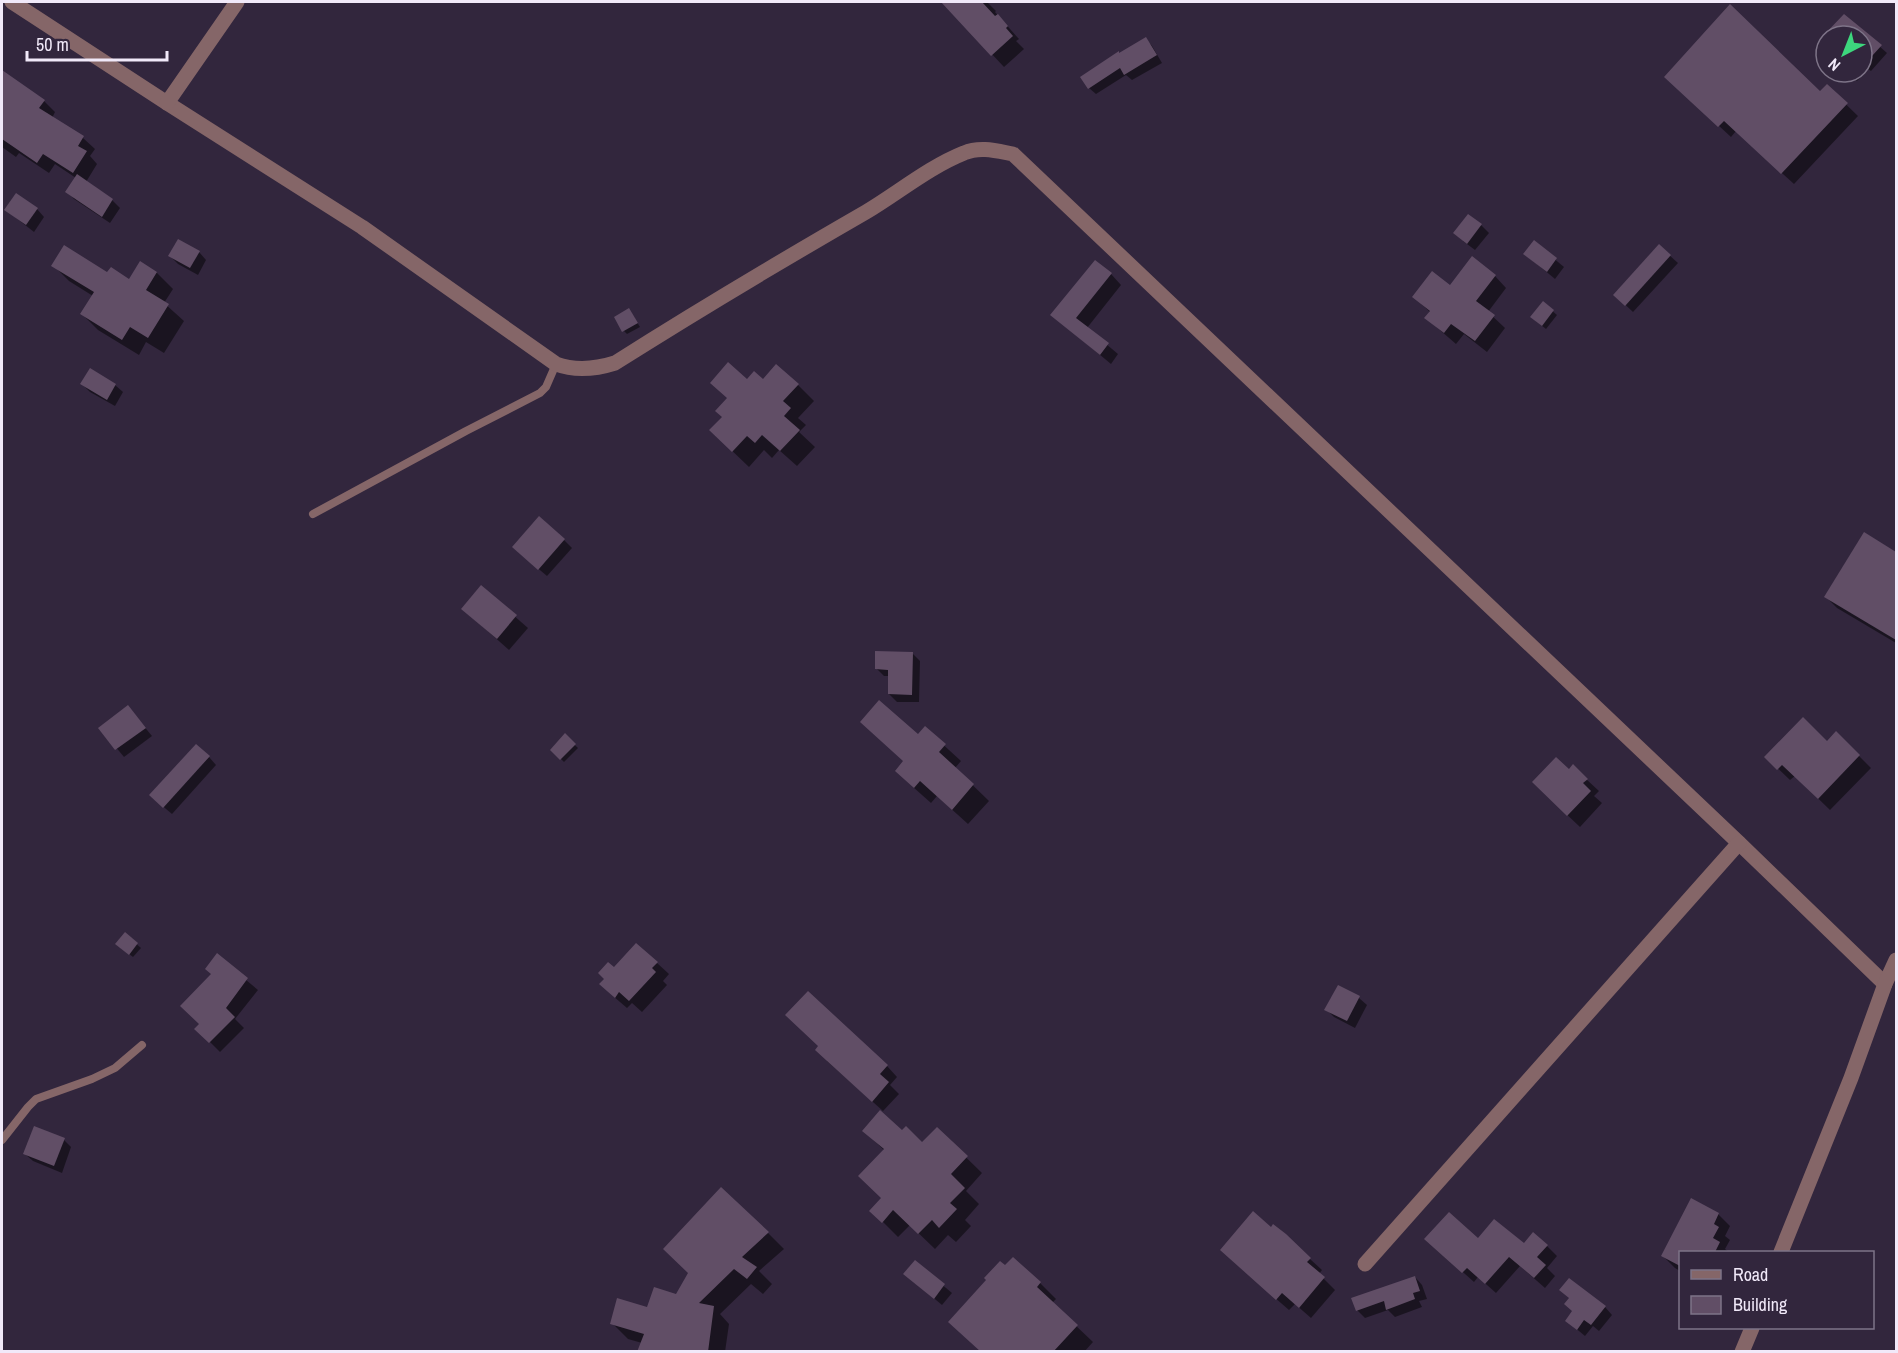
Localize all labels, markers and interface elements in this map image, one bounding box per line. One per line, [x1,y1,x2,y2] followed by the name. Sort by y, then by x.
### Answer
[27,24,166,62] scale bar
[1814,24,1874,84] north arrow
[36,32,69,57] text: 50 m
[1823,54,1845,76] text: N
[1679,1251,1874,1329] legend
[1733,1262,1768,1287] text: Road
[1733,1292,1788,1317] text: Building

